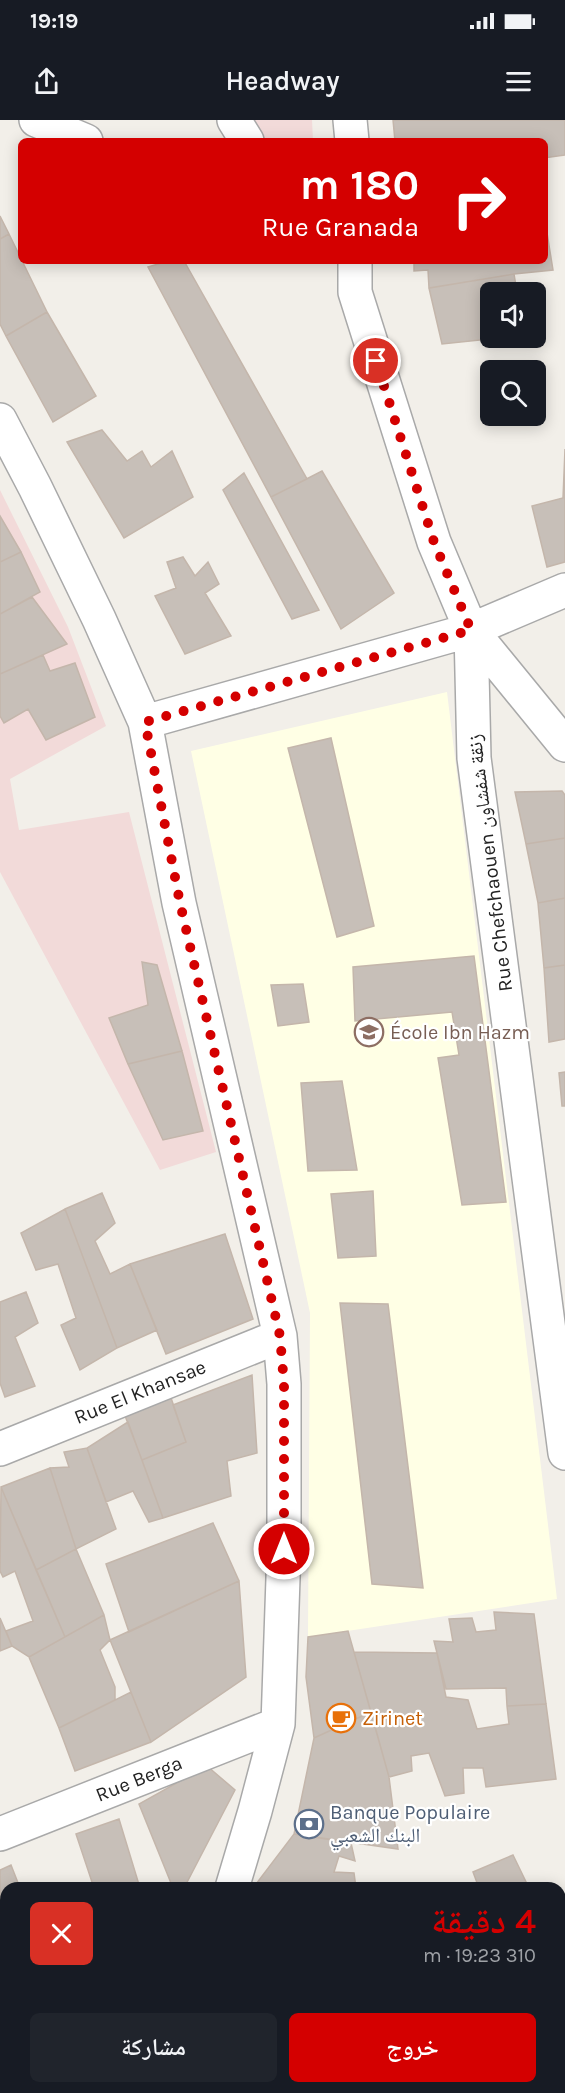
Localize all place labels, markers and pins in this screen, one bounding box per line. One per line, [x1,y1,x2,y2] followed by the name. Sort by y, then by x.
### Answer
[350,335,401,386] pin
[353,1016,385,1048] school or university icon: École Ibn Hazm
[390,1020,530,1044] place label: École Ibn Hazm
[325,1702,357,1734] cafe icon: Zirinet
[362,1707,423,1730] place label: Zirinet
[330,1801,490,1851] place label: Banque Populaire البنك الشعبي
[293,1808,325,1840] bank icon: Banque Populaire البنك الشعبي

